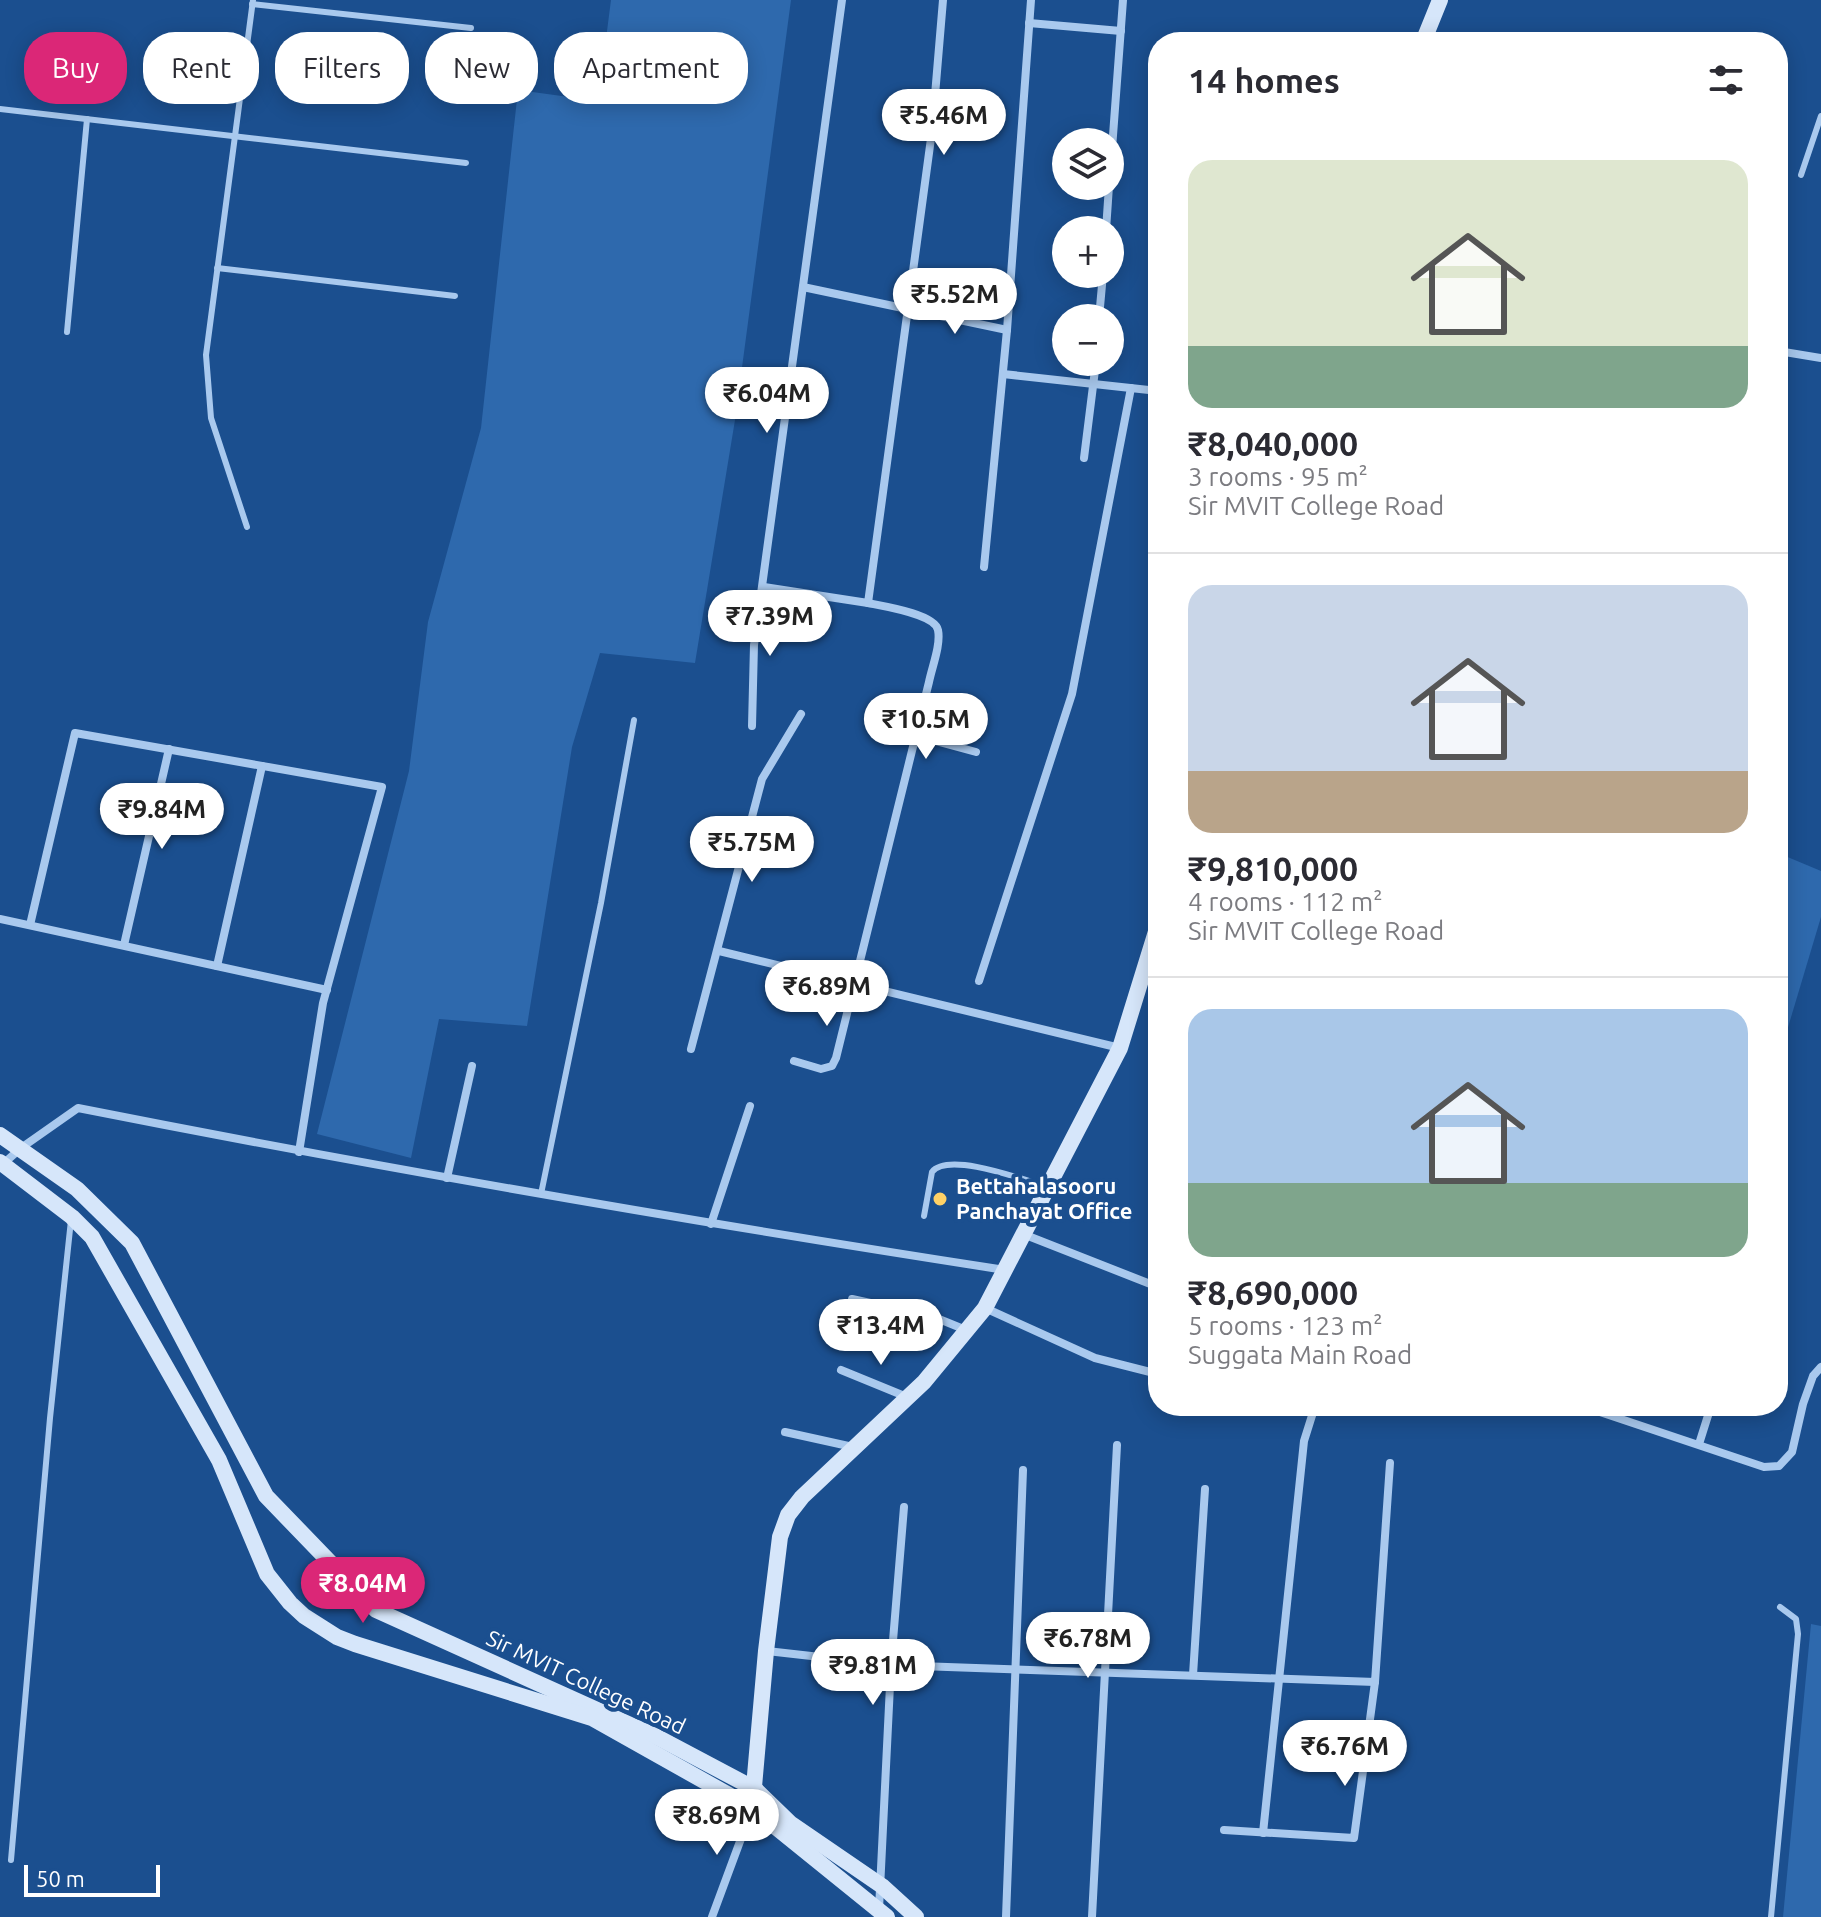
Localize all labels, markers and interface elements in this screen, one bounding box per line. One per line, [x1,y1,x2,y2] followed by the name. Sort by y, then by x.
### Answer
[24,32,127,104] chip: Buy
[143,32,259,104] chip: Rent
[275,32,409,104] chip: Filters
[425,32,538,104] chip: New
[554,32,748,104] chip: Apartment
[1704,58,1748,102] icon: filters
[1188,61,1340,99] text: 14 homes
[879,89,1009,157] pin: ₹5.46M
[900,100,988,129] text: ₹5.46M
[1052,128,1124,376] map controls
[1052,128,1124,200] button: layers
[1396,212,1540,356] icon: home
[1052,216,1124,288] button: +
[890,268,1020,336] pin: ₹5.52M
[911,279,999,308] text: ₹5.52M
[1052,304,1124,376] button: −
[702,367,832,435] pin: ₹6.04M
[723,378,811,407] text: ₹6.04M
[1188,424,1358,462] text: ₹8,040,000
[1188,462,1368,491] text: 3 rooms · 95 m²
[1188,491,1444,520] text: Sir MVIT College Road
[705,590,835,658] pin: ₹7.39M
[726,601,814,630] text: ₹7.39M
[1396,637,1540,781] icon: home
[861,693,991,761] pin: ₹10.5M
[882,704,970,733] text: ₹10.5M
[97,783,227,851] pin: ₹9.84M
[118,794,206,823] text: ₹9.84M
[687,816,817,884] pin: ₹5.75M
[708,827,796,856] text: ₹5.75M
[1188,849,1358,887] text: ₹9,810,000
[1188,887,1383,916] text: 4 rooms · 112 m²
[1188,916,1444,945] text: Sir MVIT College Road
[762,960,892,1028] pin: ₹6.89M
[783,971,871,1000] text: ₹6.89M
[1396,1061,1540,1205] icon: home
[956,1173,1132,1223] place label: Bettahalasooru Panchayat Office
[931,1190,949,1208] marker: Bettahalasooru Panchayat Office
[1188,1273,1358,1311] text: ₹8,690,000
[816,1299,946,1367] pin: ₹13.4M
[837,1310,925,1339] text: ₹13.4M
[1188,1311,1383,1340] text: 5 rooms · 123 m²
[1188,1340,1412,1369] text: Suggata Main Road
[298,1557,428,1625] pin: ₹8.04M
[319,1568,407,1597] text: ₹8.04M
[1023,1612,1153,1680] pin: ₹6.78M
[1044,1623,1132,1652] text: ₹6.78M
[483,1624,690,1739] street label: Sir MVIT College Road
[808,1639,938,1707] pin: ₹9.81M
[829,1650,917,1679] text: ₹9.81M
[1280,1720,1410,1788] pin: ₹6.76M
[1301,1731,1389,1760] text: ₹6.76M
[652,1789,782,1857] pin: ₹8.69M
[673,1800,761,1829] text: ₹8.69M
[24,1861,160,1897] scale bar
[36,1866,85,1891] text: 50 m

